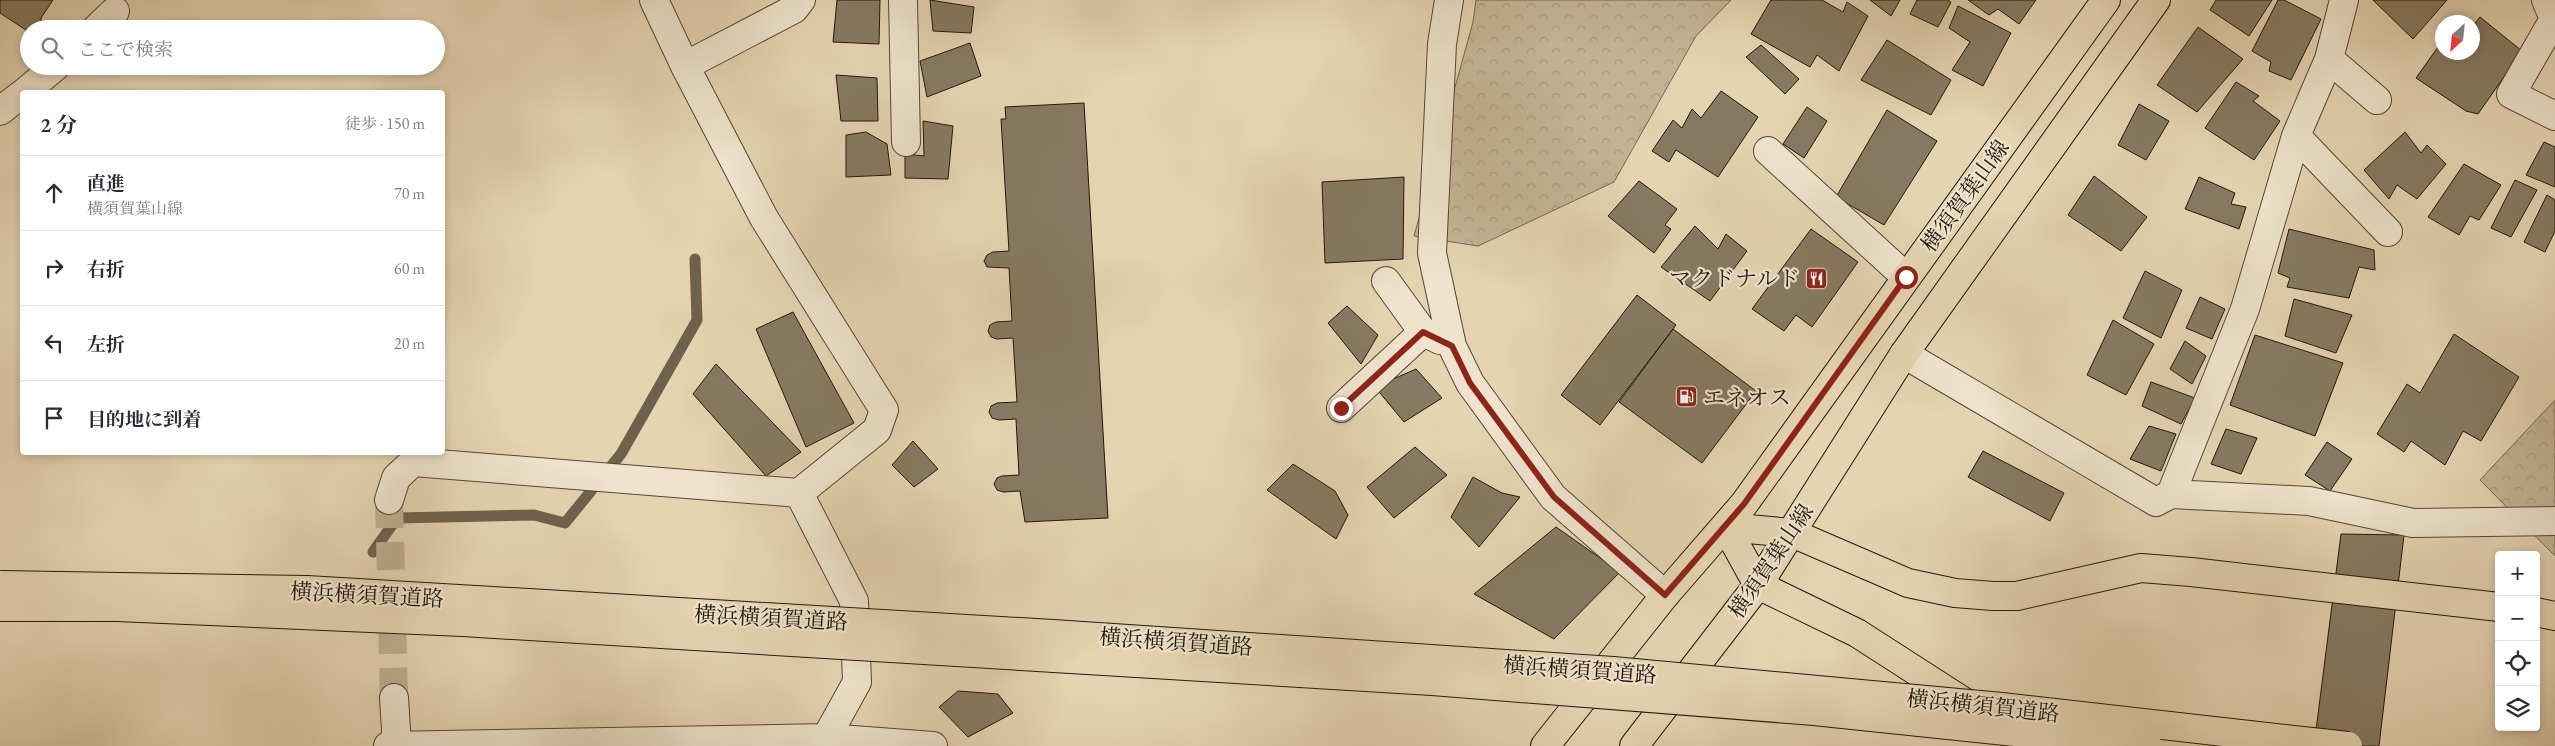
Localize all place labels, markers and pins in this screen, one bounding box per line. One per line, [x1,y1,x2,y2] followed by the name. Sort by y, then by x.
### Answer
[1669,264,1800,293] place label: マクドナルド
[1804,266,1828,290] restaurant icon: マクドナルド
[1703,383,1791,412] place label: エネオス
[1675,385,1699,409] fuel station icon: エネオス

